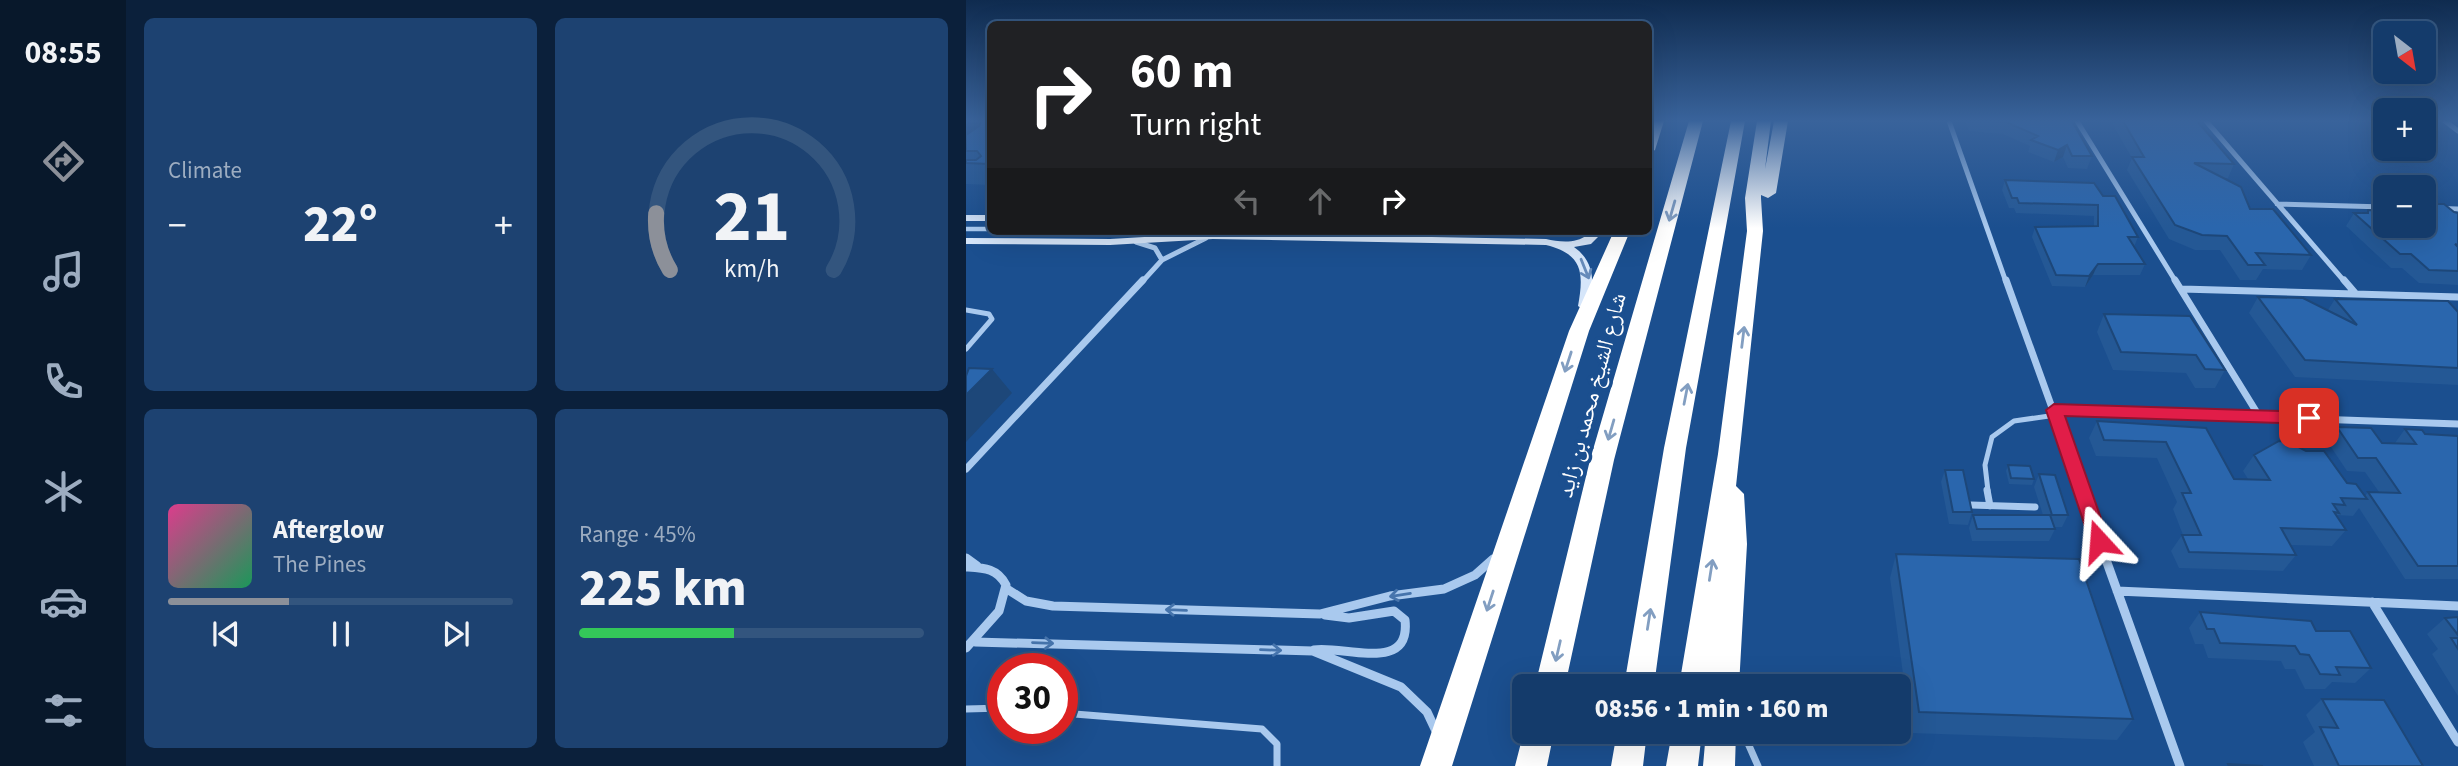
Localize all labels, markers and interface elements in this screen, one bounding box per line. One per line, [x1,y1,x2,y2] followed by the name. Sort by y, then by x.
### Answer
[2373,21,2436,84] north arrow
[2373,21,2436,238] map controls
[24,30,102,76] text: 08:55
[1130,37,1234,107] text: 60 m
[1015,49,1106,140] icon: right
[2373,98,2436,161] button: +
[1130,102,1261,148] text: Turn right
[39,137,88,186] icon: directions
[168,154,242,187] text: Climate
[713,166,790,270] text: 21
[2373,175,2436,238] button: −
[1228,182,1266,220] icon: left
[1301,182,1339,220] icon: ahead
[1374,182,1412,220] icon: right
[303,188,378,262] text: 22°
[168,199,187,253] text: −
[494,199,513,253] text: +
[1665,199,1678,221] one-way arrow
[39,247,88,296] icon: music
[724,251,779,287] text: km/h
[1579,258,1592,279] one-way arrow
[1548,289,1635,501] street label: شارع الشيخ محمد بن زايد
[1736,327,1749,349] one-way arrow
[1561,350,1573,372] one-way arrow
[39,357,88,406] icon: phone
[1679,383,1693,406] one-way arrow
[2279,388,2339,448] pin
[2290,399,2328,437] icon: arrive
[1603,419,1616,441] one-way arrow
[39,467,88,516] icon: climate
[2062,504,2136,578] position arrow
[273,511,384,548] text: Afterglow
[579,518,696,551] text: Range · 45%
[273,548,366,581] text: The Pines
[579,552,747,626] text: 225 km
[1705,559,1718,582] one-way arrow
[39,577,88,626] icon: car
[1389,589,1412,602] one-way arrow
[1482,590,1495,612] one-way arrow
[1164,603,1187,617] one-way arrow
[1643,608,1656,630] one-way arrow
[207,615,245,653] icon: previous
[322,615,360,653] icon: pause
[437,615,475,653] icon: next
[1031,637,1054,650] one-way arrow
[1551,639,1564,662] one-way arrow
[1259,643,1282,656] one-way arrow
[987,653,1078,744] speed limit sign: 30
[39,686,88,735] icon: filters
[1595,690,1828,727] text: 08:56 · 1 min · 160 m

